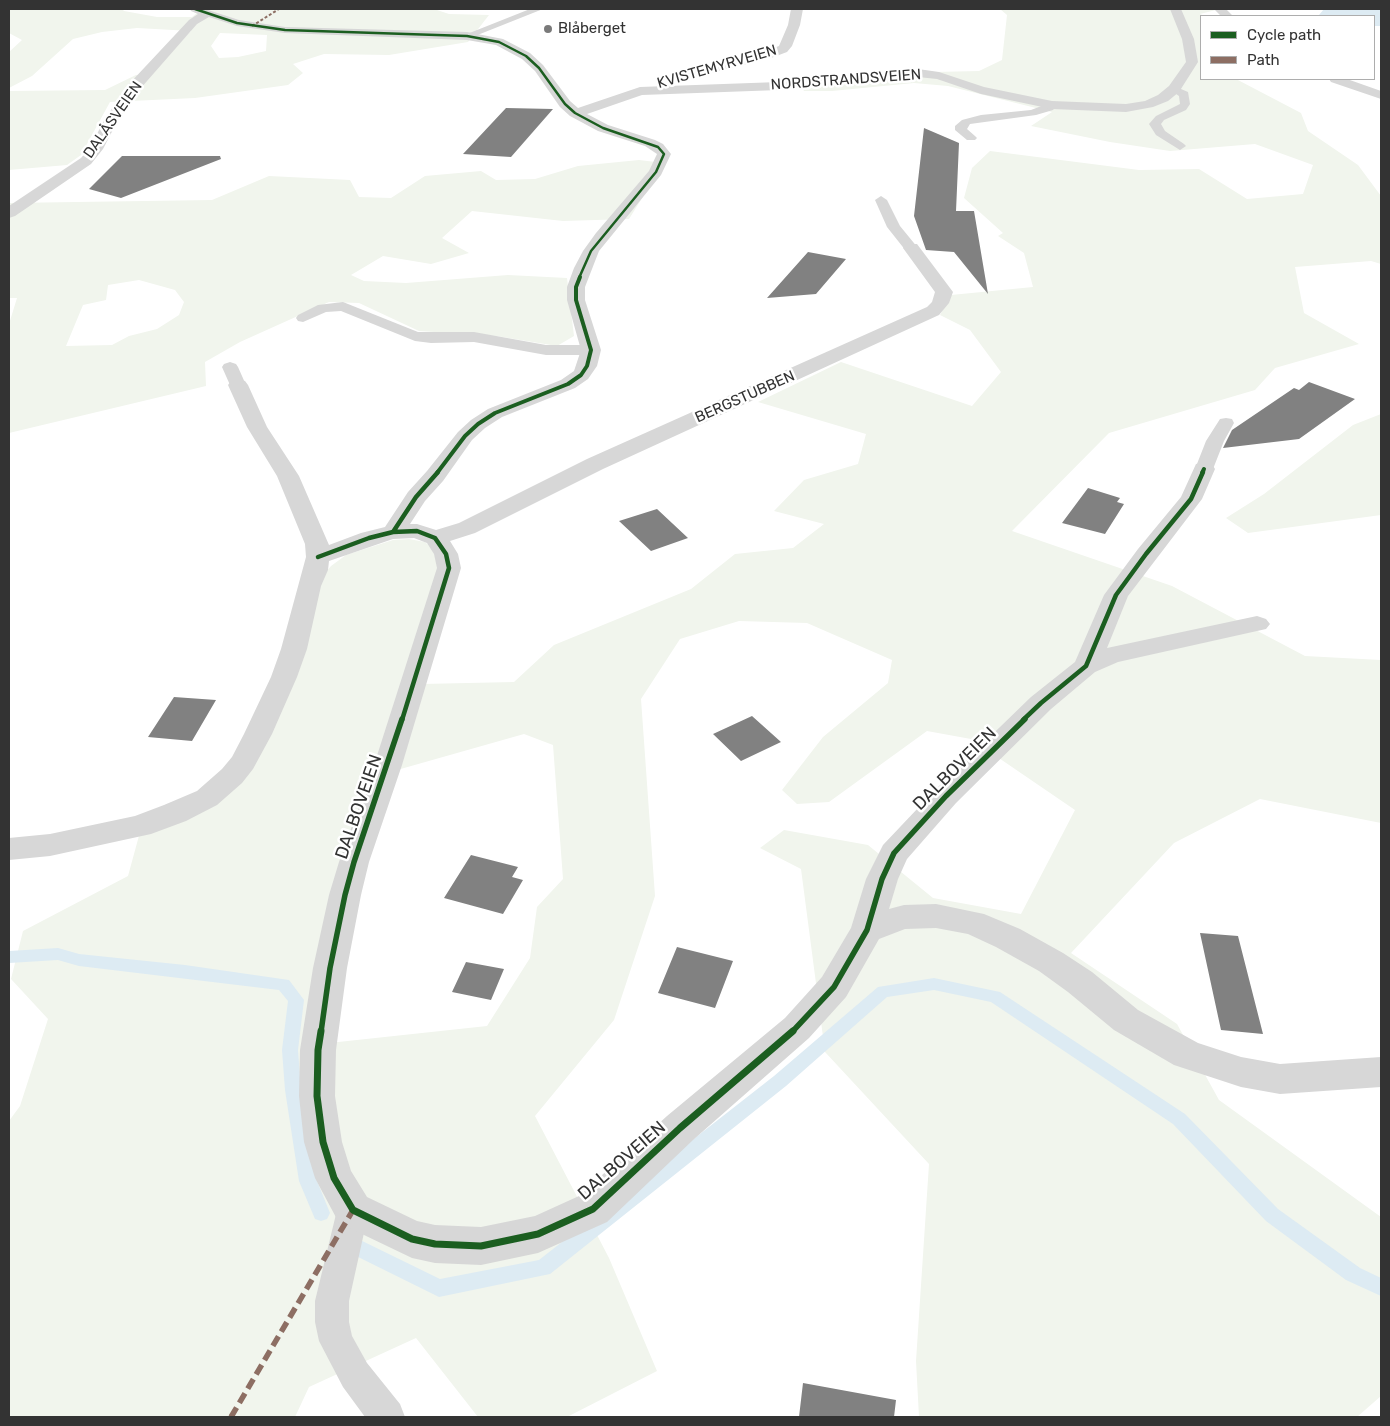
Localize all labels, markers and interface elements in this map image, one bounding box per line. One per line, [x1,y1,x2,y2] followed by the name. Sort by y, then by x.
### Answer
[1200,15,1375,80] legend
[558,20,626,38] place label: Blåberget
[542,23,554,35] marker: Blåberget
[1247,26,1321,44] text: Cycle path
[655,41,779,93] street label: KVISTEMYRVEIEN
[1247,51,1280,69] text: Path
[770,66,922,94] street label: NORDSTRANDSVEIEN
[80,78,146,162] street label: DALÅSVEIEN
[692,367,798,427] street label: BERGSTUBBEN
[909,723,1001,815] street label: DALBOVEIEN
[331,752,387,862] street label: DALBOVEIEN
[574,1117,670,1205] street label: DALBOVEIEN

